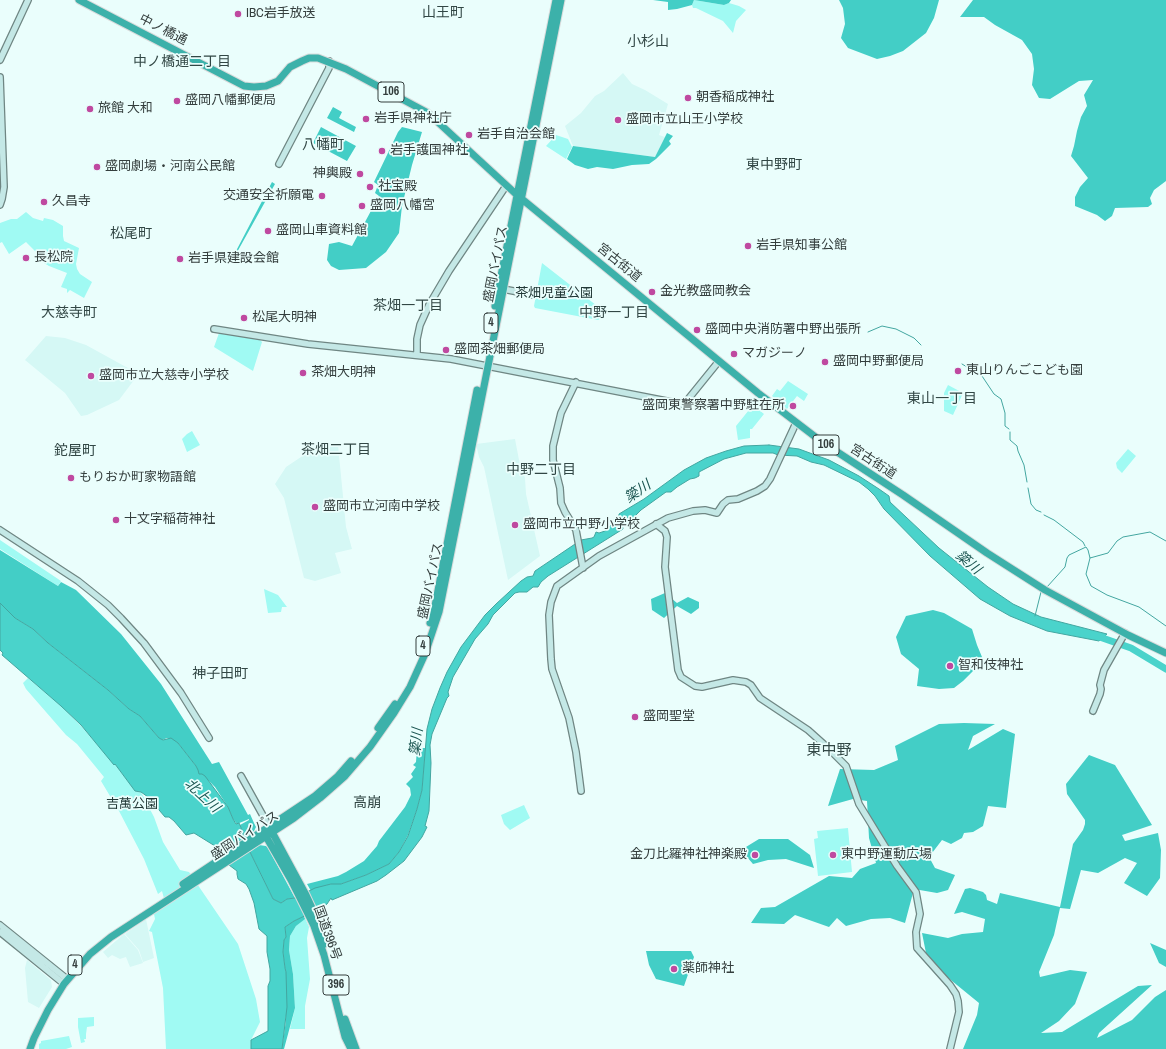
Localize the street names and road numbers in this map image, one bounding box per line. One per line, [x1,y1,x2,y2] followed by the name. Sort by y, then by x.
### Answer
[136,11,190,49] street label: 中ノ橋通
[378,82,404,102] road number: 106
[481,224,511,304] street label: 盛岡バイパス
[594,241,644,285] street label: 宮古街道
[484,313,498,333] road number: 4
[813,435,839,455] road number: 106
[847,441,899,483] street label: 宮古街道
[415,541,447,621] street label: 盛岡バイパス
[416,636,430,656] road number: 4
[208,808,282,864] street label: 盛岡バイパス
[310,904,344,962] street label: 国道396号
[68,955,82,975] road number: 4
[323,975,349,995] road number: 396

